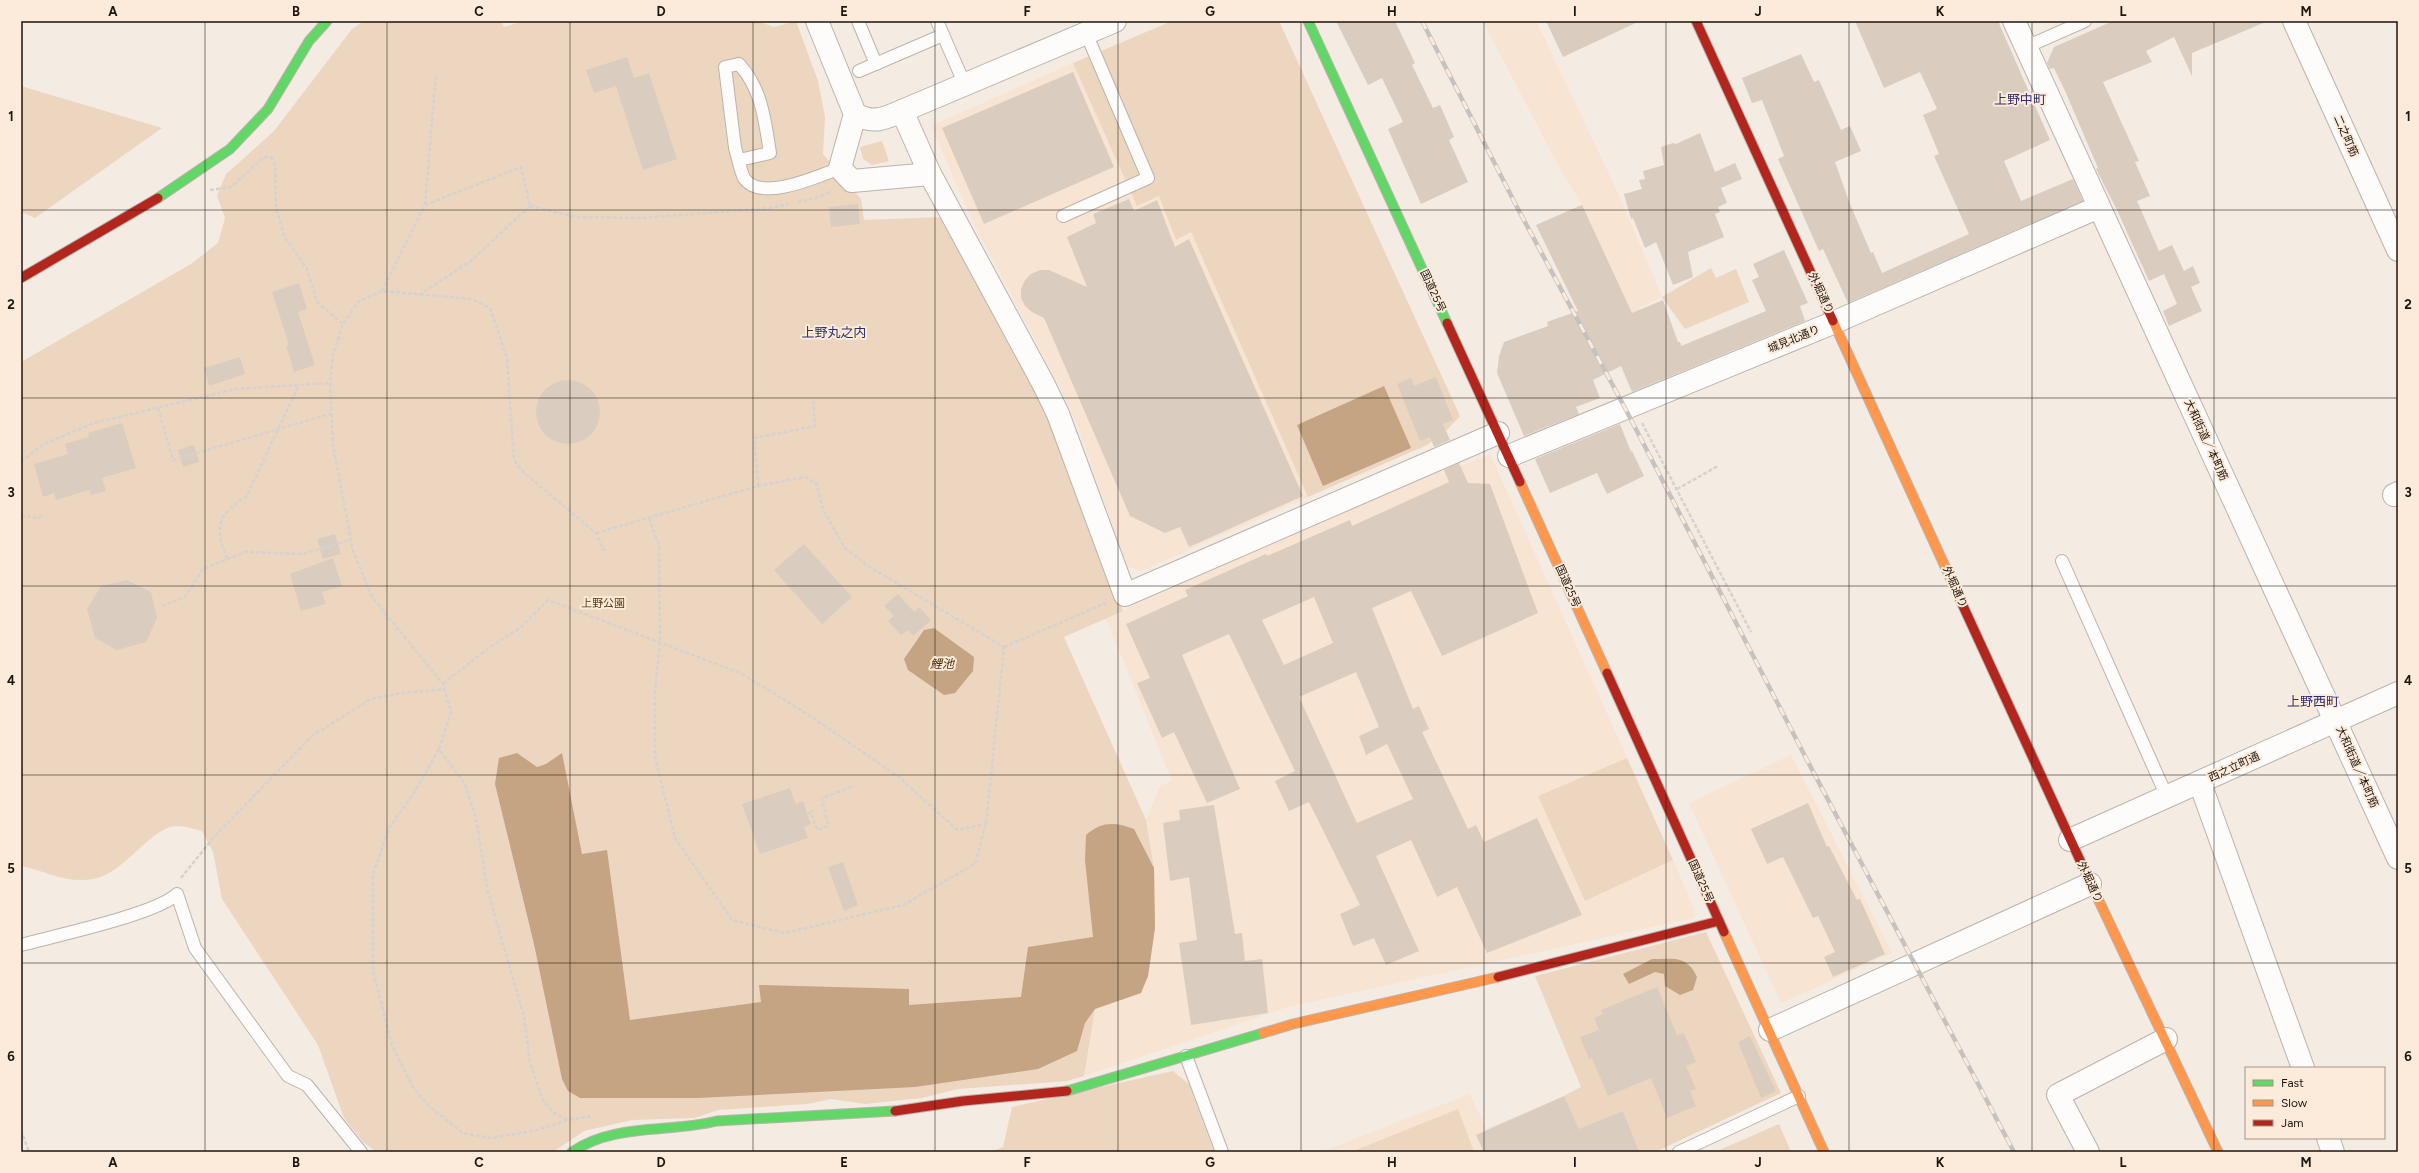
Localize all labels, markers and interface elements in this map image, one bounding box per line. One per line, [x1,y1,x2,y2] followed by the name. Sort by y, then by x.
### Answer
[108,4,118,19] text: A
[292,4,300,19] text: B
[474,4,484,19] text: C
[656,4,666,19] text: D
[840,4,848,19] text: E
[1023,4,1031,19] text: F
[1205,4,1215,19] text: G
[1387,4,1397,19] text: H
[1573,4,1577,19] text: I
[1754,4,1762,19] text: J
[1936,4,1945,19] text: K
[2120,4,2127,19] text: L
[2300,4,2312,19] text: M
[1994,92,2046,107] district label: 上野中町
[8,109,14,124] text: 1
[2405,109,2411,124] text: 1
[2331,113,2361,159] street label: 二之町筋
[1417,268,1449,314] street label: 国道25号
[1806,270,1836,316] street label: 外堀通り
[7,297,15,312] text: 2
[2404,297,2412,312] text: 2
[1766,323,1822,355] street label: 城見北通り
[801,325,867,340] district label: 上野丸之内
[2182,397,2230,483] street label: 大和街道／本町筋
[7,485,15,500] text: 3
[2404,485,2412,500] text: 3
[1553,563,1583,609] street label: 国道25号
[1940,564,1970,610] street label: 外堀通り
[581,597,625,610] park label: 上野公園
[930,657,955,671] water label: 鯉池
[7,673,15,688] text: 4
[2404,673,2412,688] text: 4
[2287,694,2339,709] district label: 上野西町
[2333,724,2381,810] street label: 大和街道／本町筋
[2206,749,2262,785] street label: 西之立町通
[1686,858,1716,904] street label: 国道25号
[2075,859,2105,905] street label: 外堀通り
[7,861,15,876] text: 5
[2404,861,2412,876] text: 5
[7,1049,15,1064] text: 6
[2404,1049,2412,1064] text: 6
[2245,1067,2385,1139] legend
[2281,1076,2304,1090] text: Fast
[2281,1096,2308,1110] text: Slow
[2281,1116,2304,1130] text: Jam
[108,1155,118,1170] text: A
[292,1155,300,1170] text: B
[474,1155,484,1170] text: C
[656,1155,666,1170] text: D
[840,1155,848,1170] text: E
[1023,1155,1031,1170] text: F
[1205,1155,1215,1170] text: G
[1387,1155,1397,1170] text: H
[1573,1155,1577,1170] text: I
[1754,1155,1762,1170] text: J
[1936,1155,1945,1170] text: K
[2120,1155,2127,1170] text: L
[2300,1155,2312,1170] text: M

